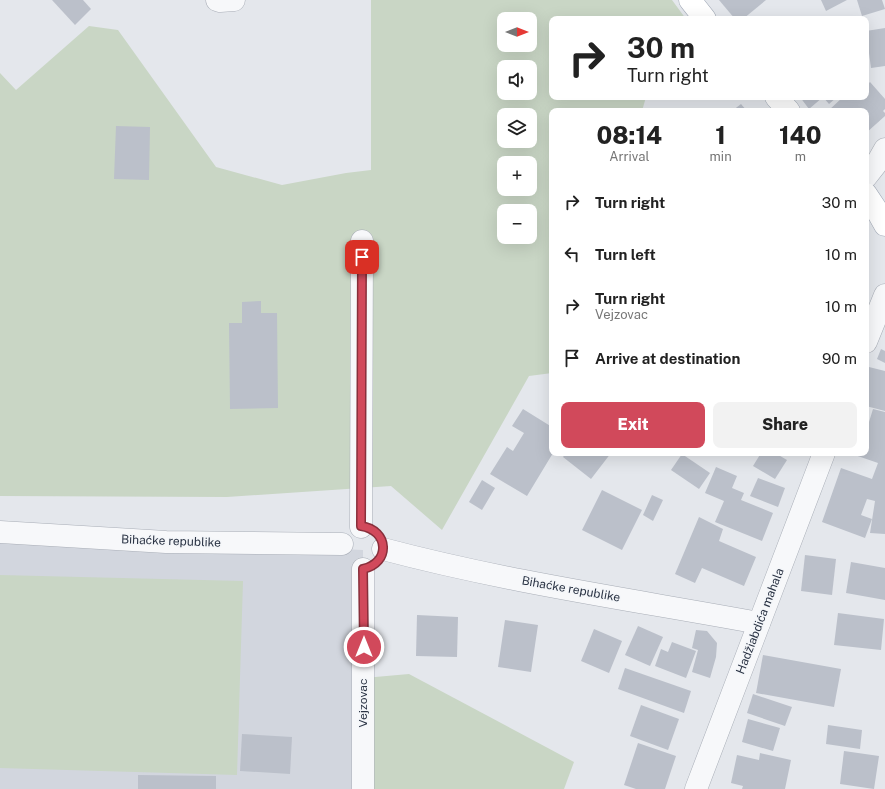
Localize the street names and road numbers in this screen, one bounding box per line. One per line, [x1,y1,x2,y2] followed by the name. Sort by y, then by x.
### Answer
[121,532,221,550] street label: Bihaćke republike
[733,566,787,676] street label: Hadžiabdića mahala
[521,573,622,605] street label: Bihaćke republike
[356,679,370,727] street label: Vejzovac

